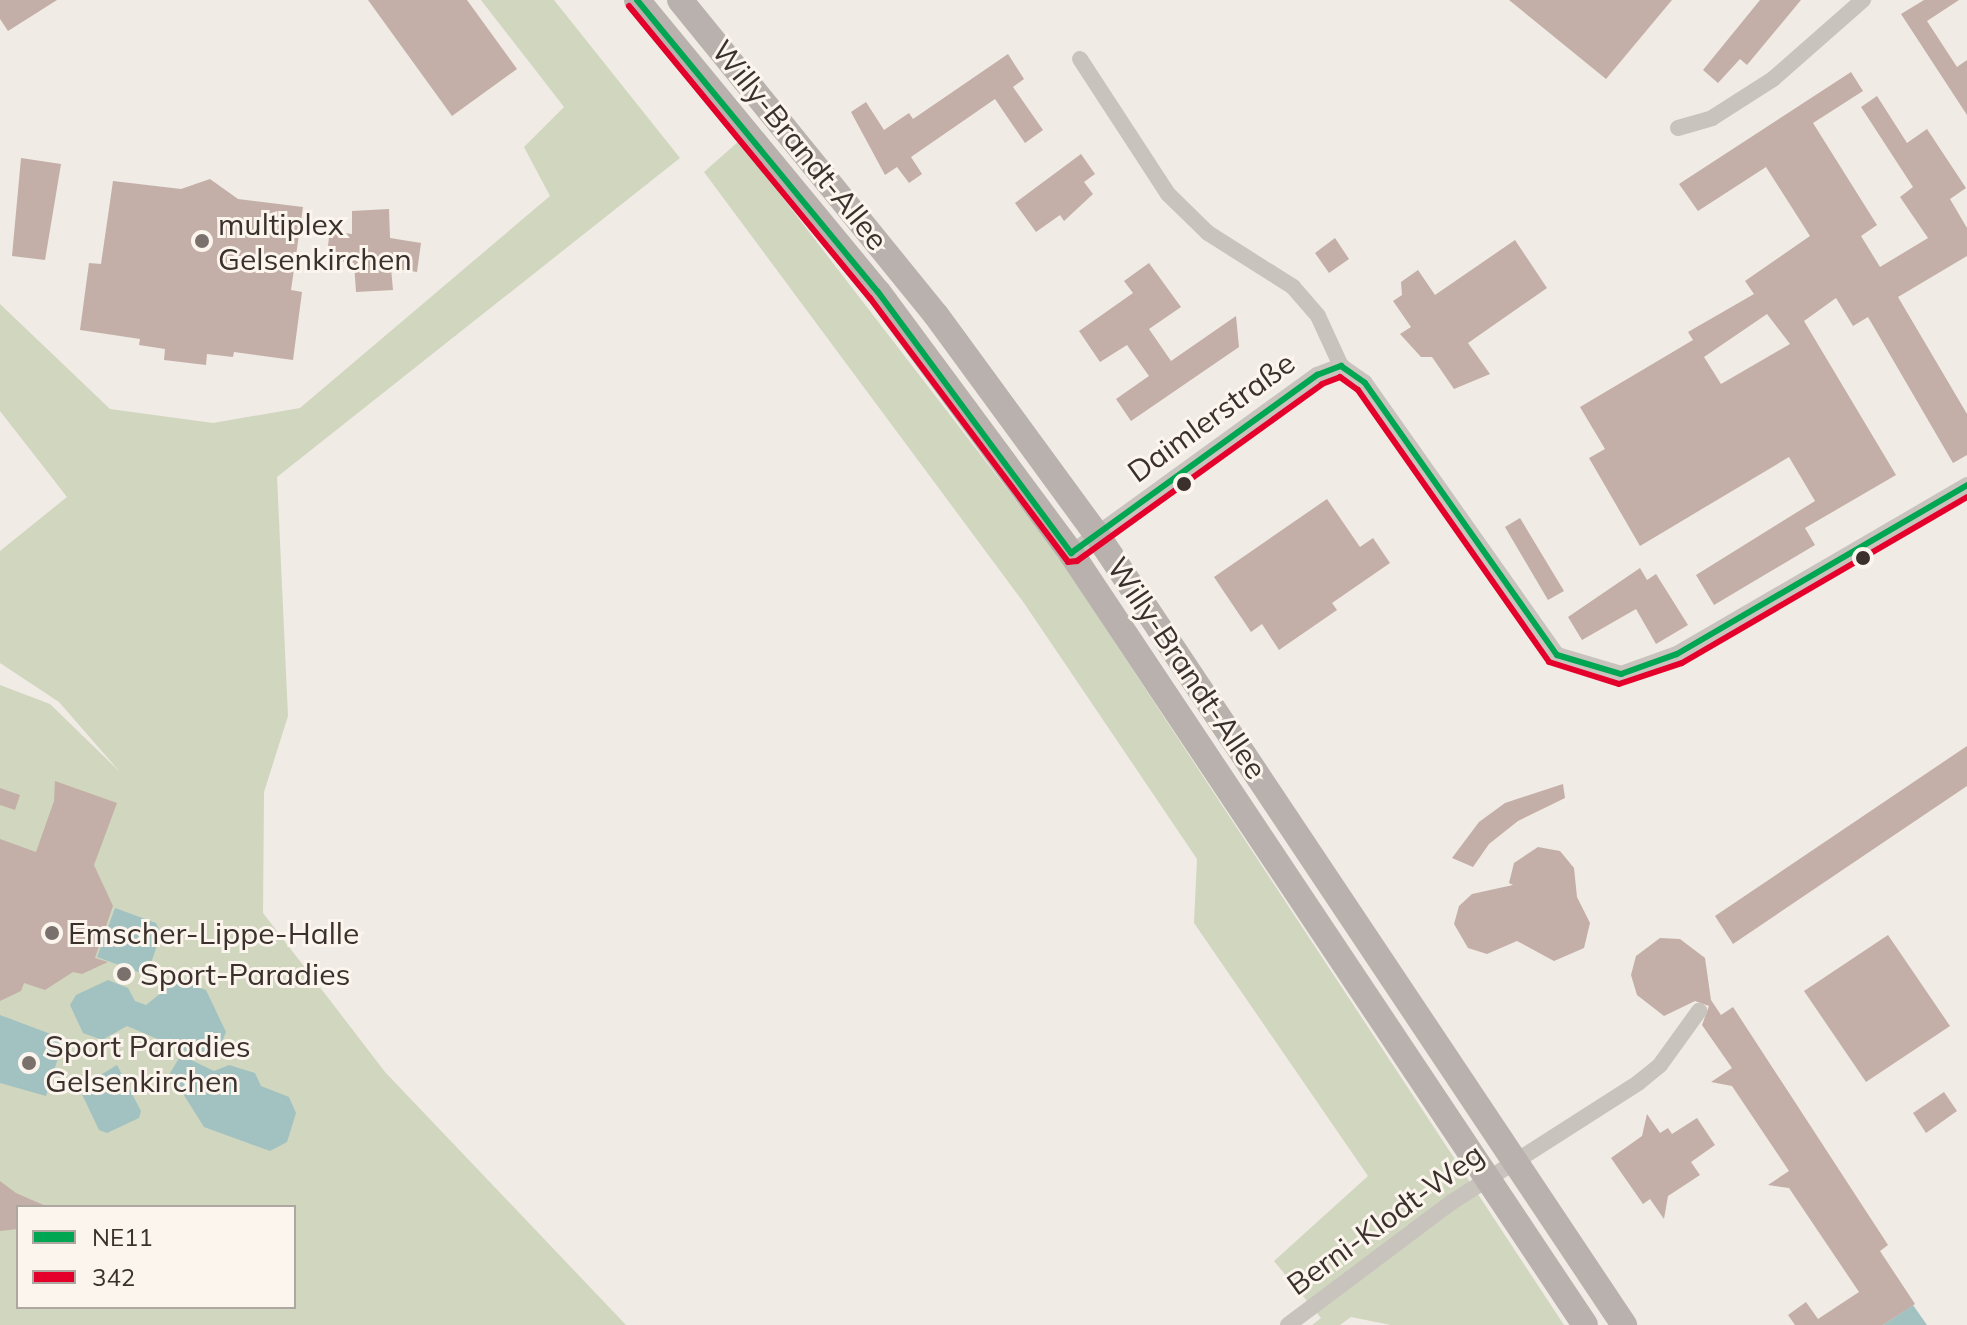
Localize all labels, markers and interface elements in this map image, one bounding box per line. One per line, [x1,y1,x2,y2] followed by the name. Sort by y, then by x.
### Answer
[704,33,896,257] street label: Willy-Brandt-Allee
[218,206,412,276] place label: multiplex Gelsenkirchen
[193,232,211,250] marker: multiplex Gelsenkirchen
[1121,344,1301,490] street label: Daimlerstraße
[1176,476,1192,492] unlabelled marker
[1855,550,1871,566] unlabelled marker
[1100,551,1274,785] street label: Willy-Brandt-Allee
[68,915,359,951] place label: Emscher-Lippe-Halle
[43,924,61,942] marker: Emscher-Lippe-Halle
[140,956,350,992] place label: Sport-Paradies
[115,965,133,983] marker: Sport-Paradies
[45,1028,251,1098] place label: Sport Paradies Gelsenkirchen
[20,1054,38,1072] marker: Sport Paradies Gelsenkirchen
[1280,1136,1490,1302] street label: Berni-Klodt-Weg
[16,1205,296,1309] legend
[92,1222,153,1252] text: NE11
[92,1262,135,1292] text: 342

